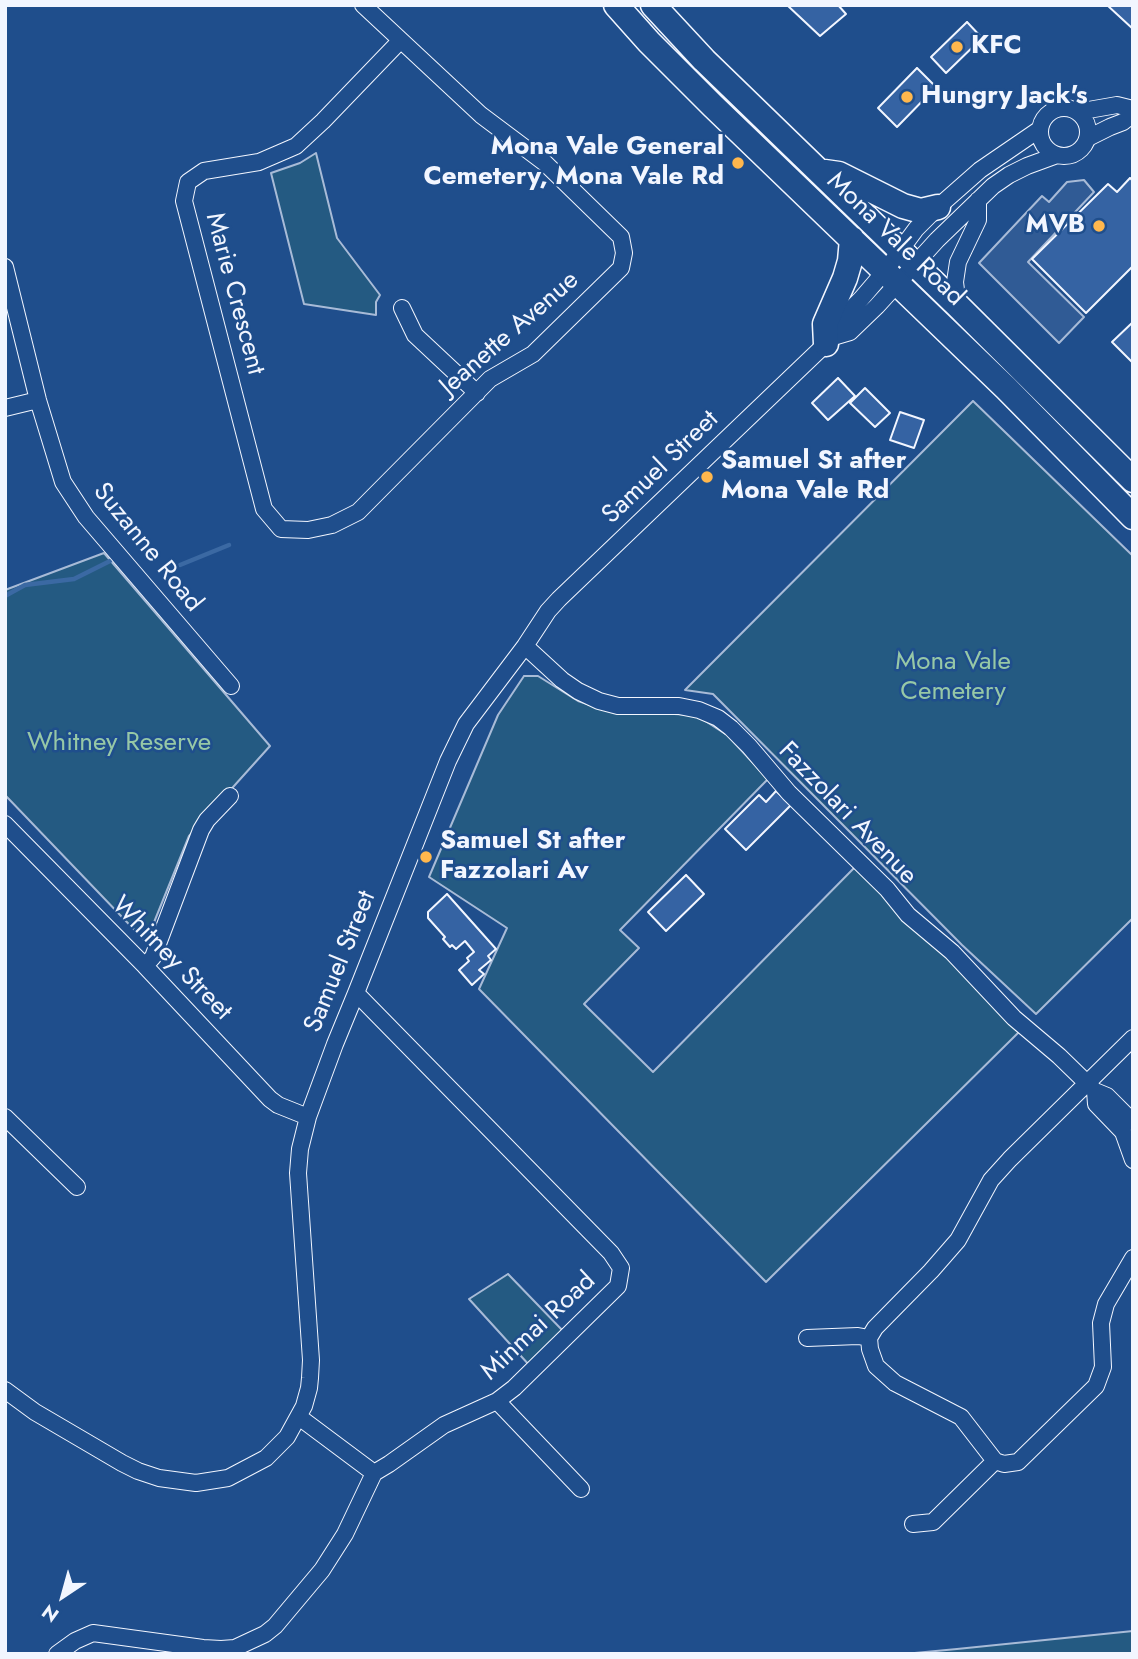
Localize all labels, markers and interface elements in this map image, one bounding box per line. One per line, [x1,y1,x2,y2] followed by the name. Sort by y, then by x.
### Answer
[971,31,1022,63] place label: KFC
[949,39,965,55] marker: KFC
[921,81,1088,113] place label: Hungry Jack's
[899,89,915,105] marker: Hungry Jack's
[423,132,724,194] place label: Mona Vale General Cemetery, Mona Vale Rd
[730,155,746,171] marker: Mona Vale General Cemetery, Mona Vale Rd
[820,166,970,314] street label: Mona Vale Road
[197,210,271,378] street label: Marie Crescent
[1025,210,1085,242] place label: MVB
[1091,218,1107,234] marker: MVB
[434,265,586,403] street label: Jeanette Avenue
[596,405,726,531] street label: Samuel Street
[721,446,906,508] place label: Samuel St after Mona Vale Rd
[699,469,715,485] marker: Samuel St after Mona Vale Rd
[85,477,209,619] street label: Suzanne Road
[895,647,1011,708] park label: Mona Vale Cemetery
[27,728,211,760] park label: Whitney Reserve
[771,736,923,892] street label: Fazzolari Avenue
[440,826,625,888] place label: Samuel St after Fazzolari Av
[418,849,434,865] marker: Samuel St after Fazzolari Av
[298,887,384,1037] street label: Samuel Street
[104,891,238,1027] street label: Whitney Street
[475,1266,603,1388] street label: Minmai Road
[28,1561,98,1631] north arrow
[36,1598,64,1629] text: N

